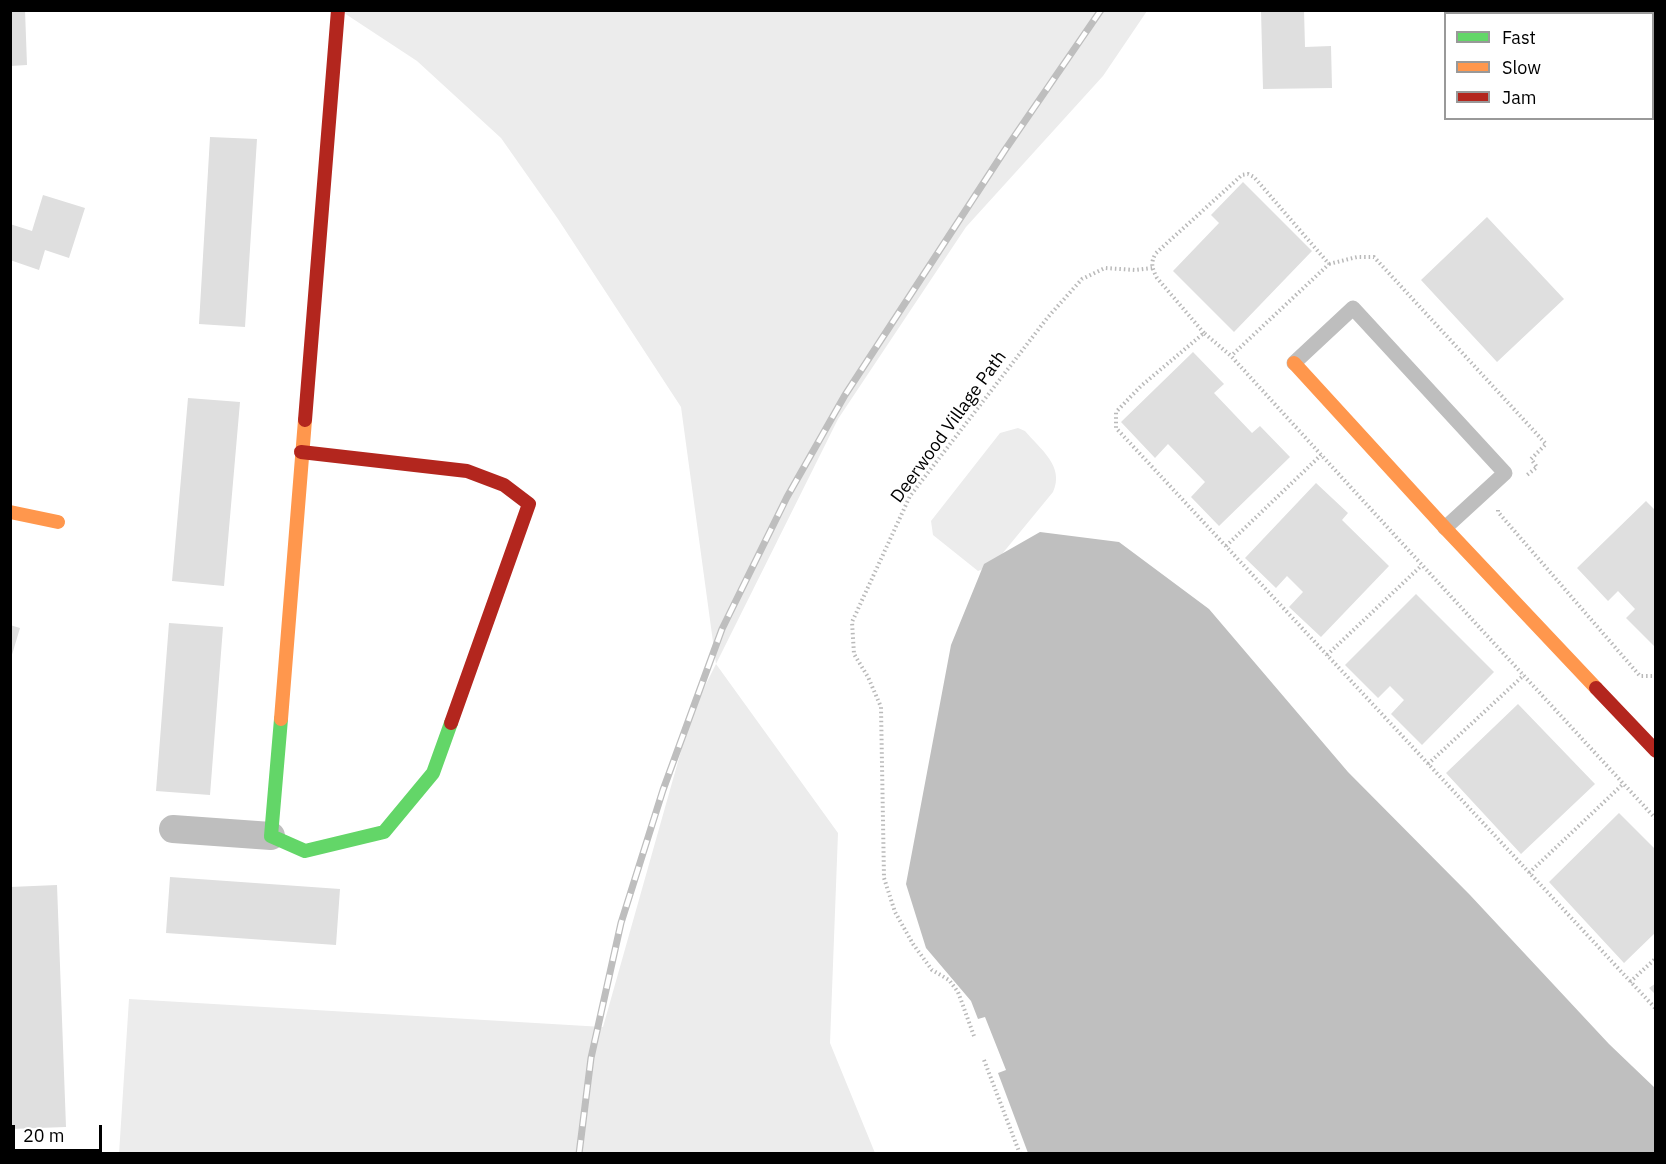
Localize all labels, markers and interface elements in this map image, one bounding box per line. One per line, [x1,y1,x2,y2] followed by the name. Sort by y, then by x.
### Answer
[1444,12,1654,120] legend
[1502,26,1536,49] text: Fast
[1502,56,1541,79] text: Slow
[1502,86,1537,109] text: Jam
[887,347,1011,507] street label: Deerwood Village Path
[15,1113,105,1151] scale bar
[23,1124,65,1147] text: 20 m

